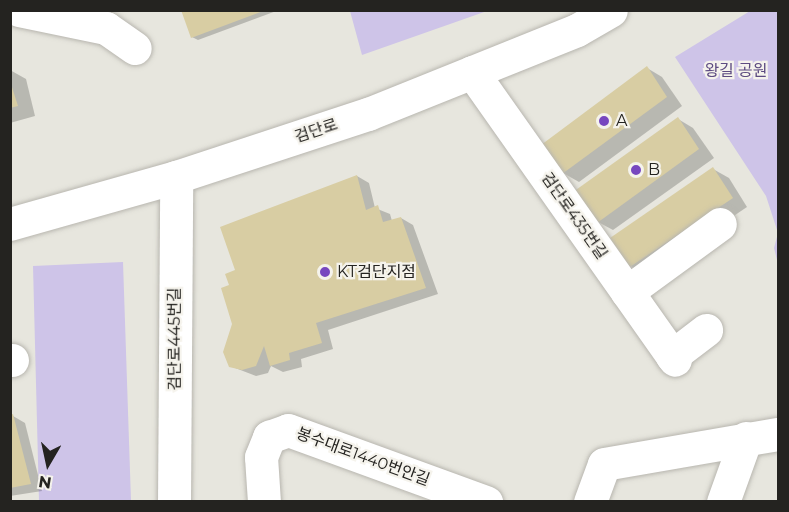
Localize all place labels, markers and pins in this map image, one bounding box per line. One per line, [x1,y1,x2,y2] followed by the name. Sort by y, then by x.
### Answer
[616,111,627,131] place label: A
[597,114,611,128] marker: A
[648,160,660,180] place label: B
[629,163,643,177] marker: B
[337,262,416,282] place label: KT검단지점
[318,265,332,279] marker: KT검단지점

